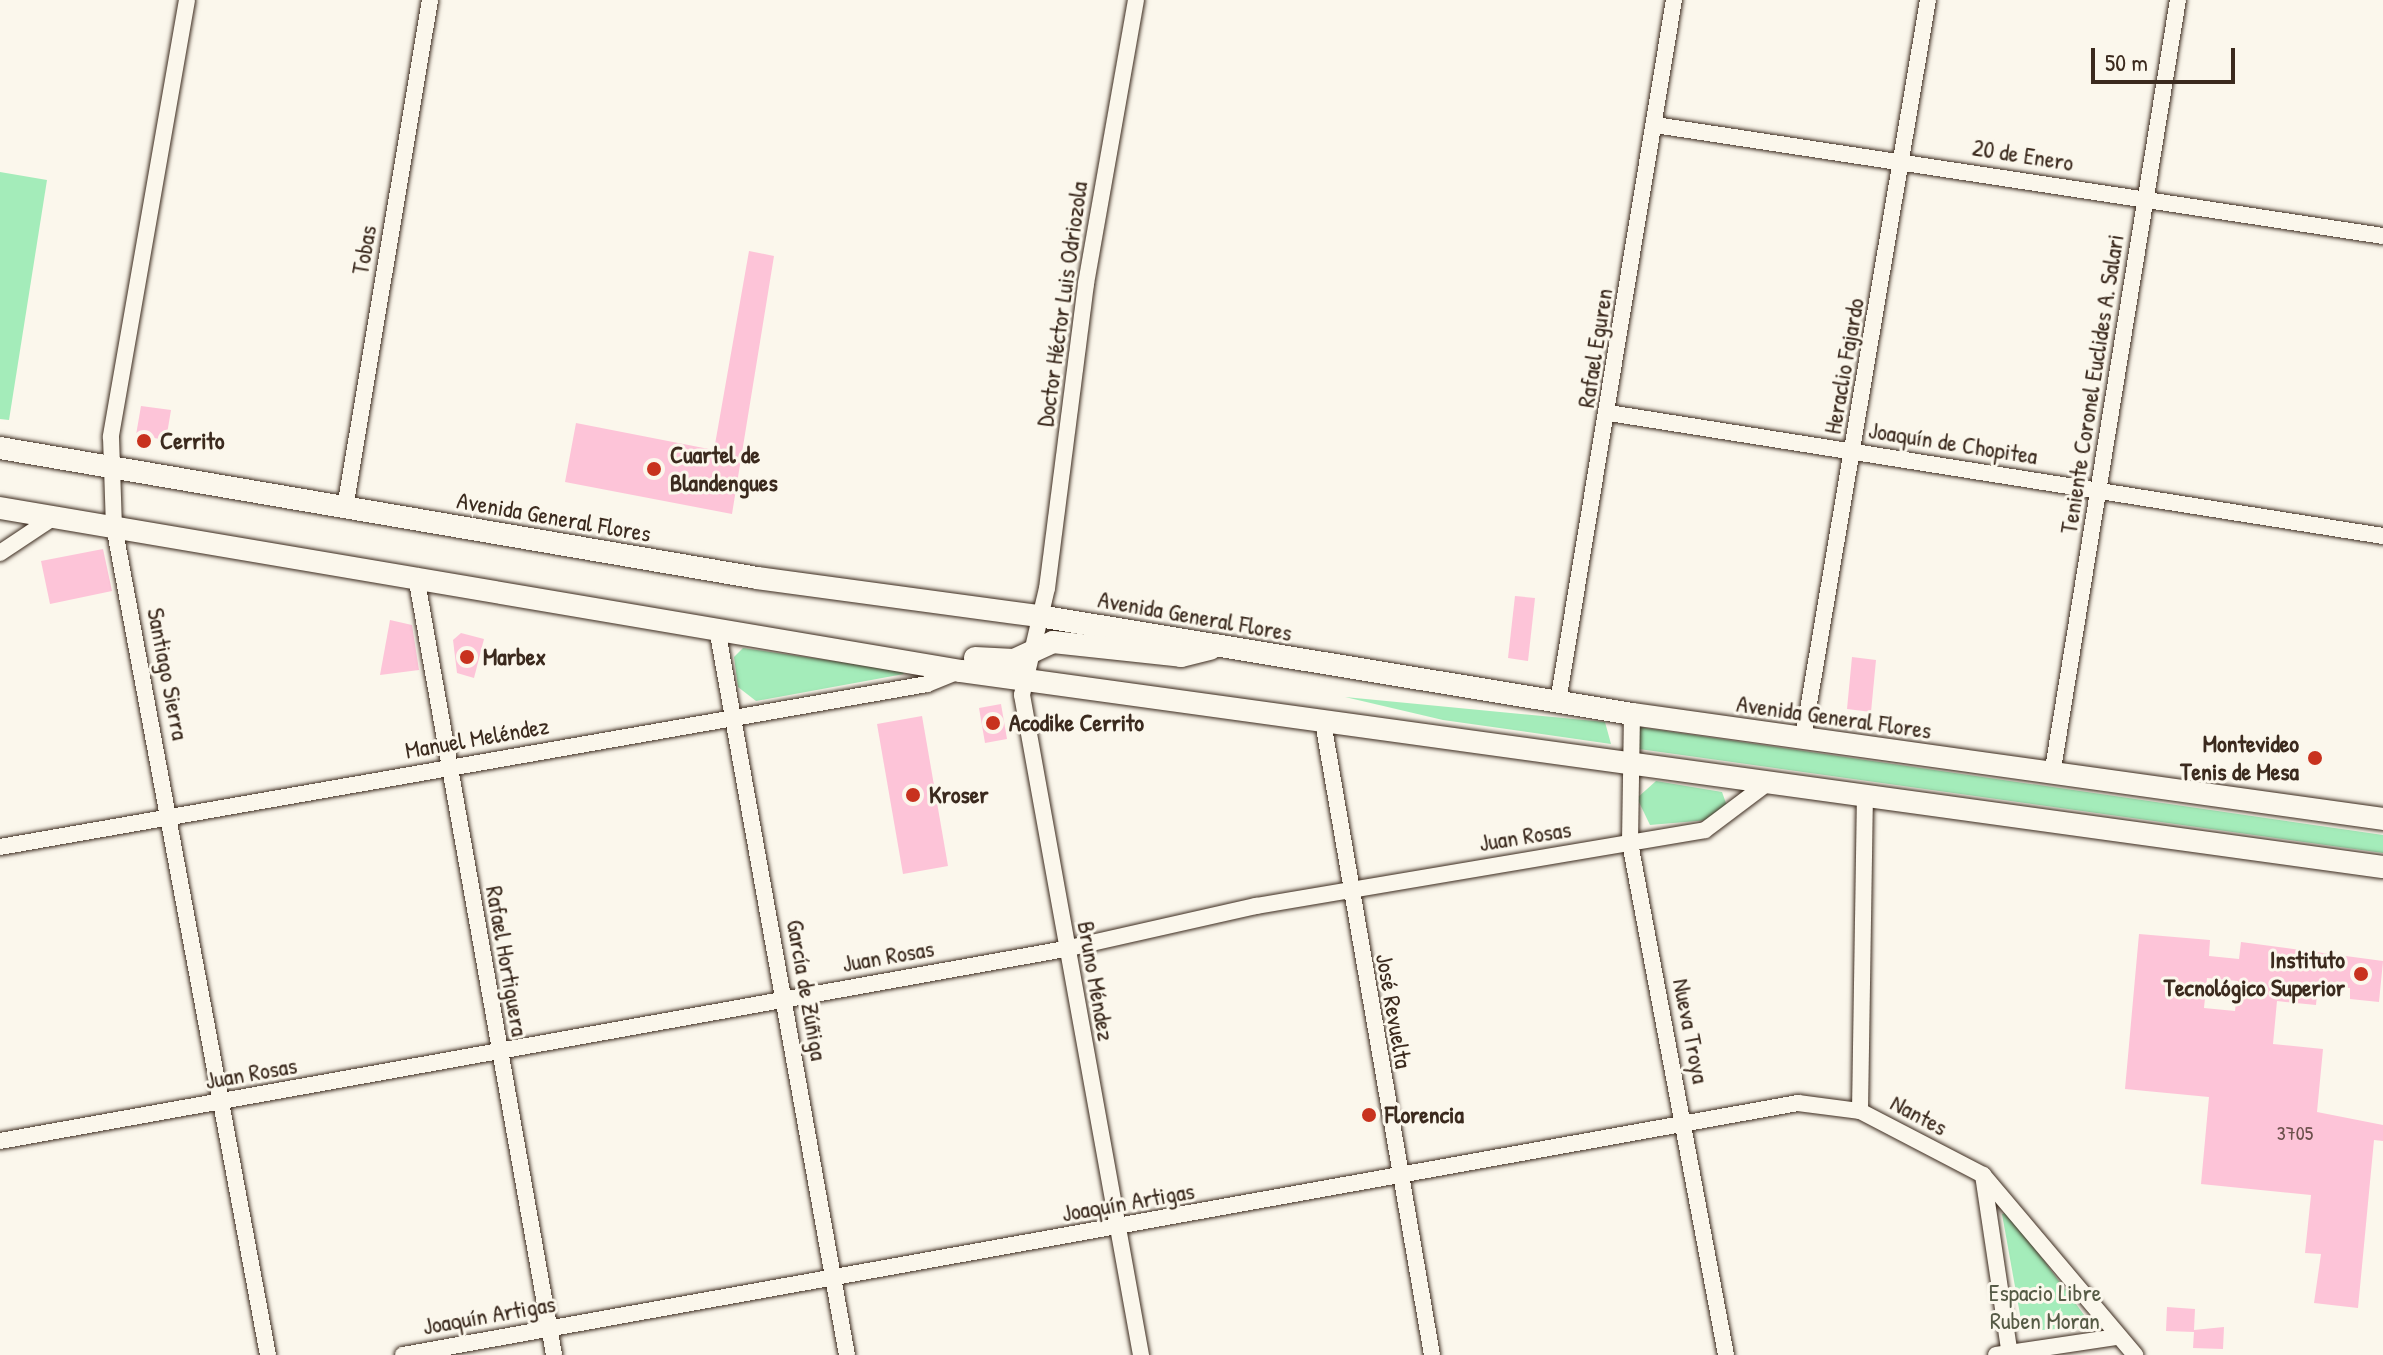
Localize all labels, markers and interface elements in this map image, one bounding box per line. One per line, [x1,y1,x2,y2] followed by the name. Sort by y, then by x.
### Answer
[2095,32,2239,82] scale bar
[2105,46,2148,78] text: 50 m
[1970,133,2076,177] street label: 20 de Enero
[1031,180,1093,428] street label: Doctor Héctor Luis Odriozola
[346,223,382,277] street label: Tobas
[2054,232,2130,536] street label: Teniente Coronel Euclides A. Salari
[1571,286,1619,410] street label: Rafael Eguren
[1818,296,1870,436] street label: Heraclio Fajardo
[1866,415,2040,471] street label: Joaquín de Chopitea
[160,427,224,455] place label: Cerrito
[135,432,153,450] marker: Cerrito
[670,441,778,497] place label: Cuartel de Blandengues
[645,460,663,478] marker: Cuartel de Blandengues
[455,486,653,548] street label: Avenida General Flores
[1096,585,1294,647] street label: Avenida General Flores
[141,605,195,743] street label: Santiago Sierra
[483,643,546,671] place label: Marbex
[458,648,476,666] marker: Marbex
[1735,689,1933,745] street label: Avenida General Flores
[1009,709,1144,737] place label: Acodike Cerrito
[403,711,551,765] street label: Manuel Meléndez
[984,714,1002,732] marker: Acodike Cerrito
[2180,730,2299,786] place label: Montevideo Tenis de Mesa
[2306,749,2324,767] marker: Montevideo Tenis de Mesa
[929,781,988,809] place label: Kroser
[904,786,922,804] marker: Kroser
[1477,815,1573,857] street label: Juan Rosas
[480,884,534,1038] street label: Rafael Hortiguera
[780,917,834,1063] street label: García de Zúñiga
[1071,919,1121,1043] street label: Bruno Méndez
[840,934,936,978] street label: Juan Rosas
[2164,946,2345,1002] place label: Instituto Tecnológico Superior
[1370,951,1418,1071] street label: José Revuelta
[2352,965,2370,983] marker: Instituto Tecnológico Superior
[1667,976,1715,1086] street label: Nueva Troya
[203,1051,299,1095] street label: Juan Rosas
[1886,1088,1952,1142] street label: Nantes
[1385,1101,1464,1129] place label: Florencia
[1360,1106,1378,1124] marker: Florencia
[2277,1120,2313,1144] house number: 3705
[1059,1176,1197,1228] street label: Joaquín Artigas
[1989,1279,2101,1335] park label: Espacio Libre Ruben Moran
[420,1289,558,1341] street label: Joaquín Artigas

